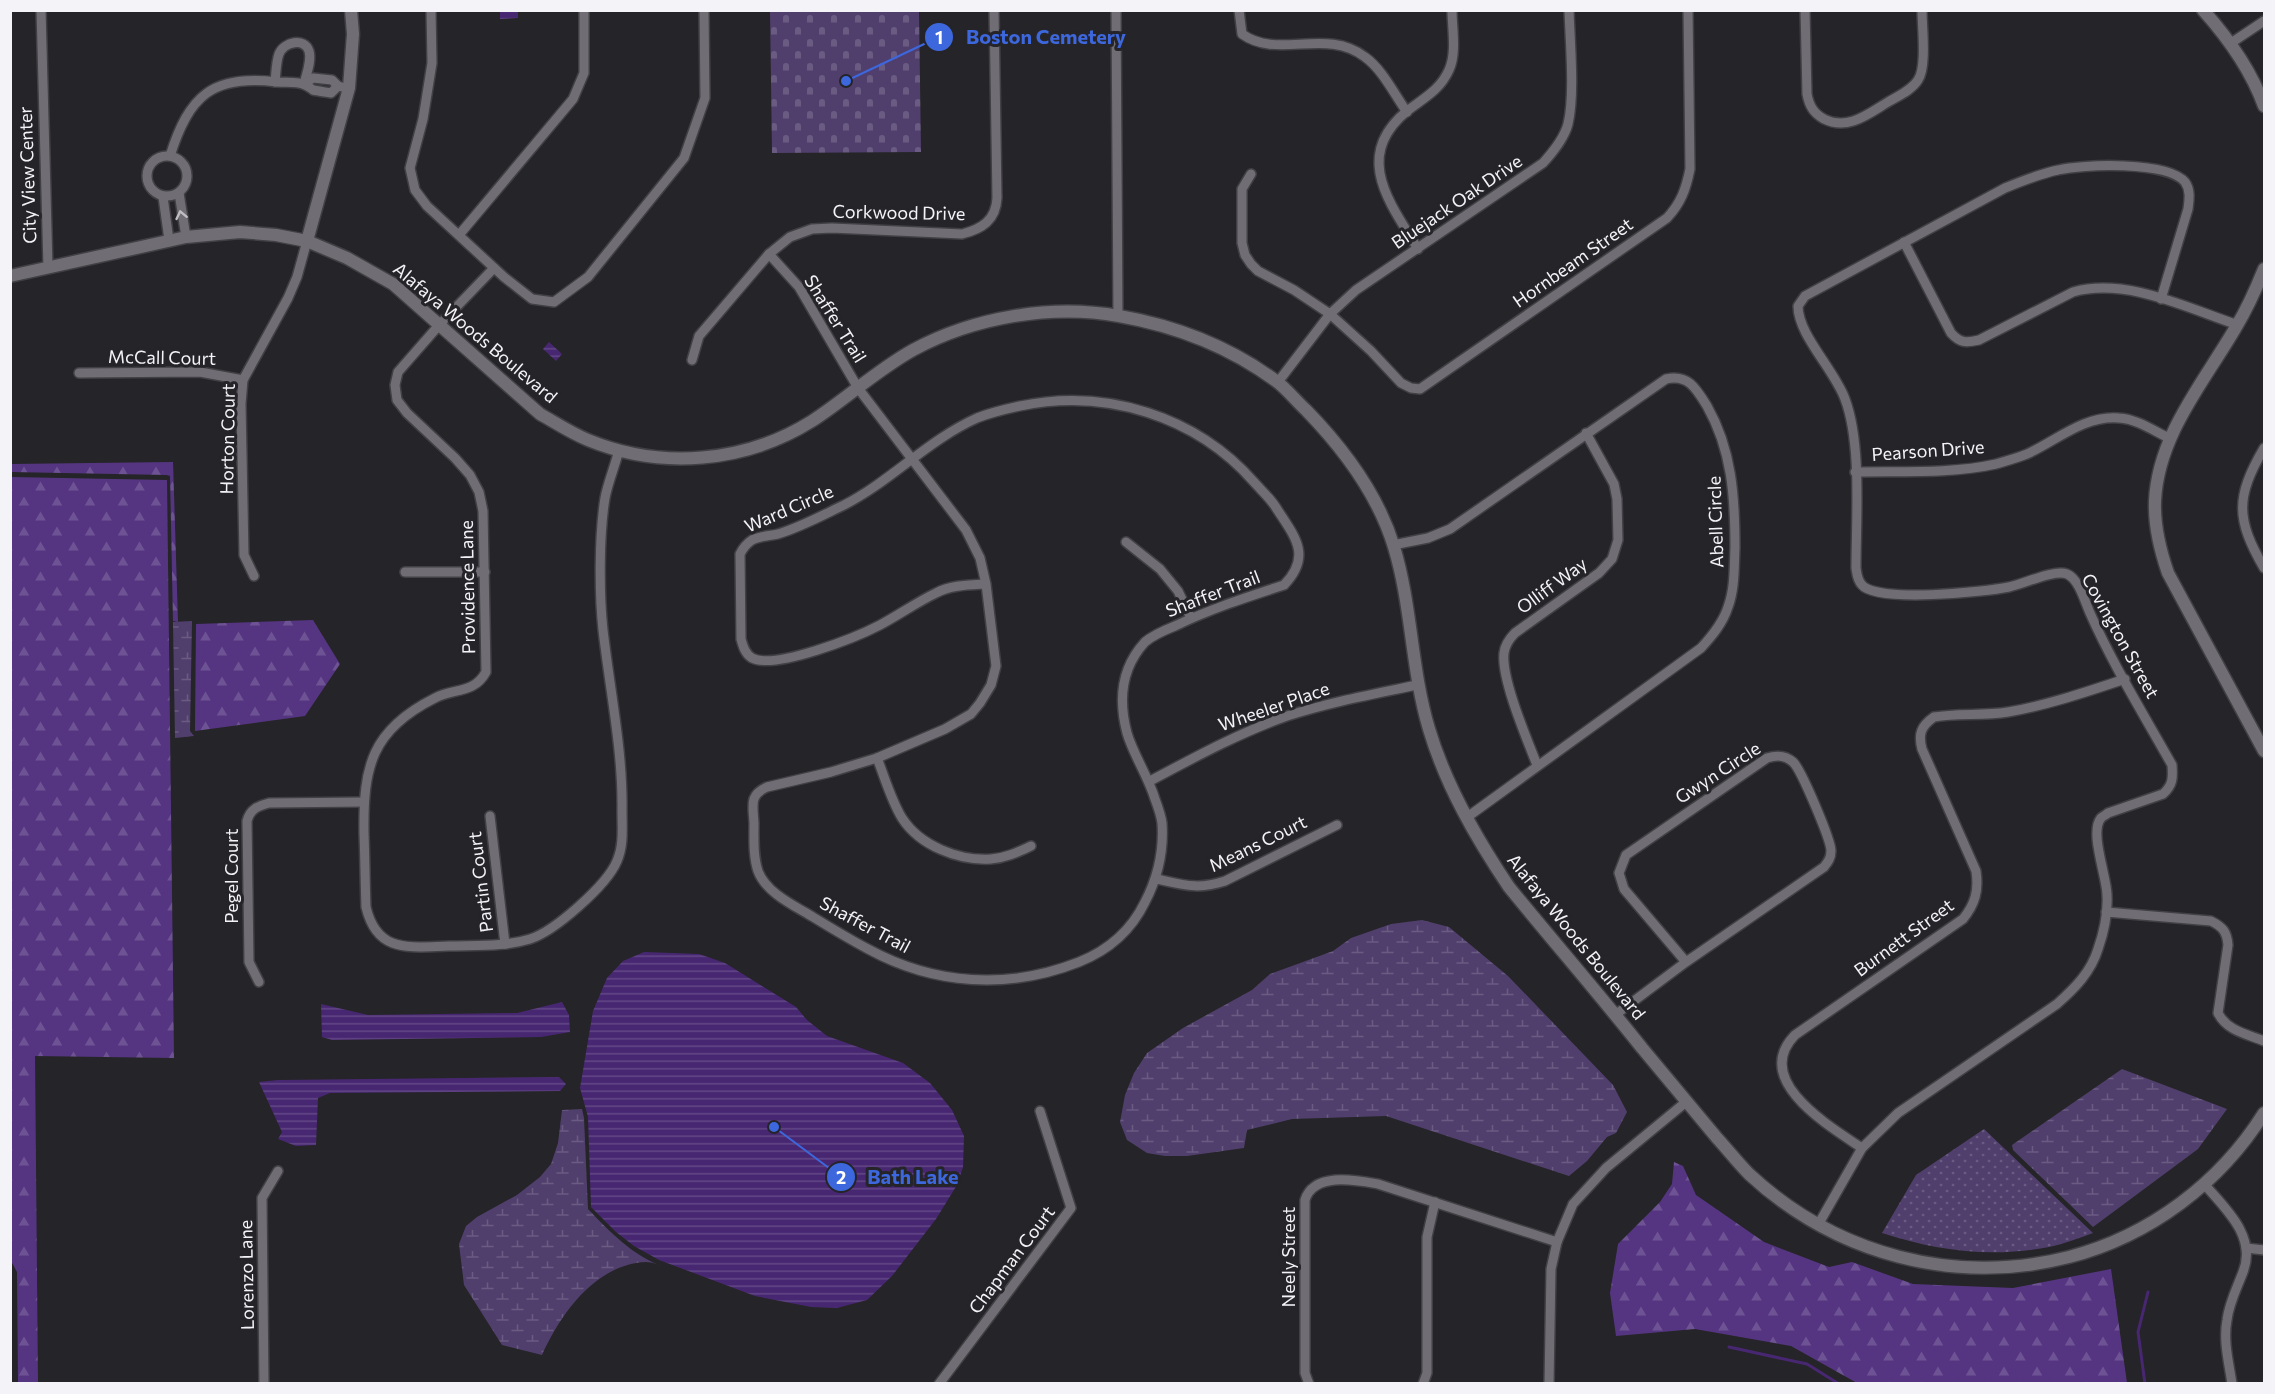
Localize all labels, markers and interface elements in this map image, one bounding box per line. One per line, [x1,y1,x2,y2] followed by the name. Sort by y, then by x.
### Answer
[924,18,1138,56] callout: Boston Cemetery
[966,24,1126,48] text: Boston Cemetery
[935,26,943,48] text: 1
[14,106,40,244] street label: City View Center
[1387,149,1526,253] street label: Bluejack Oak Drive
[832,200,966,224] street label: Corkwood Drive
[175,210,188,220] one-way arrow
[1508,213,1637,312] street label: Hornbeam Street
[389,257,562,407] street label: Alafaya Woods Boulevard
[800,270,872,366] street label: Shaffer Trail
[108,345,216,369] street label: McCall Court
[215,383,239,495] street label: Horton Court
[1871,435,1985,465] street label: Pearson Drive
[1702,476,1728,568] street label: Abell Circle
[741,480,836,537] street label: Ward Circle
[455,520,479,654] street label: Providence Lane
[1512,552,1591,618] street label: Olliff Way
[1162,565,1263,621] street label: Shaffer Trail
[2077,569,2164,702] street label: Covington Street
[1215,677,1332,735] street label: Wheeler Place
[1671,736,1764,808] street label: Gwyn Circle
[1205,810,1310,876] street label: Means Court
[220,828,242,924] street label: Pegel Court
[463,830,497,934] street label: Partin Court
[1503,849,1651,1024] street label: Alafaya Woods Boulevard
[816,891,915,957] street label: Shaffer Trail
[1849,894,1957,981] street label: Burnett Street
[826,1158,971,1196] callout: Bath Lake
[867,1164,959,1188] text: Bath Lake
[836,1166,846,1188] text: 2
[964,1201,1059,1318] street label: Chapman Court
[1277,1207,1299,1307] street label: Neely Street
[234,1220,258,1330] street label: Lorenzo Lane

